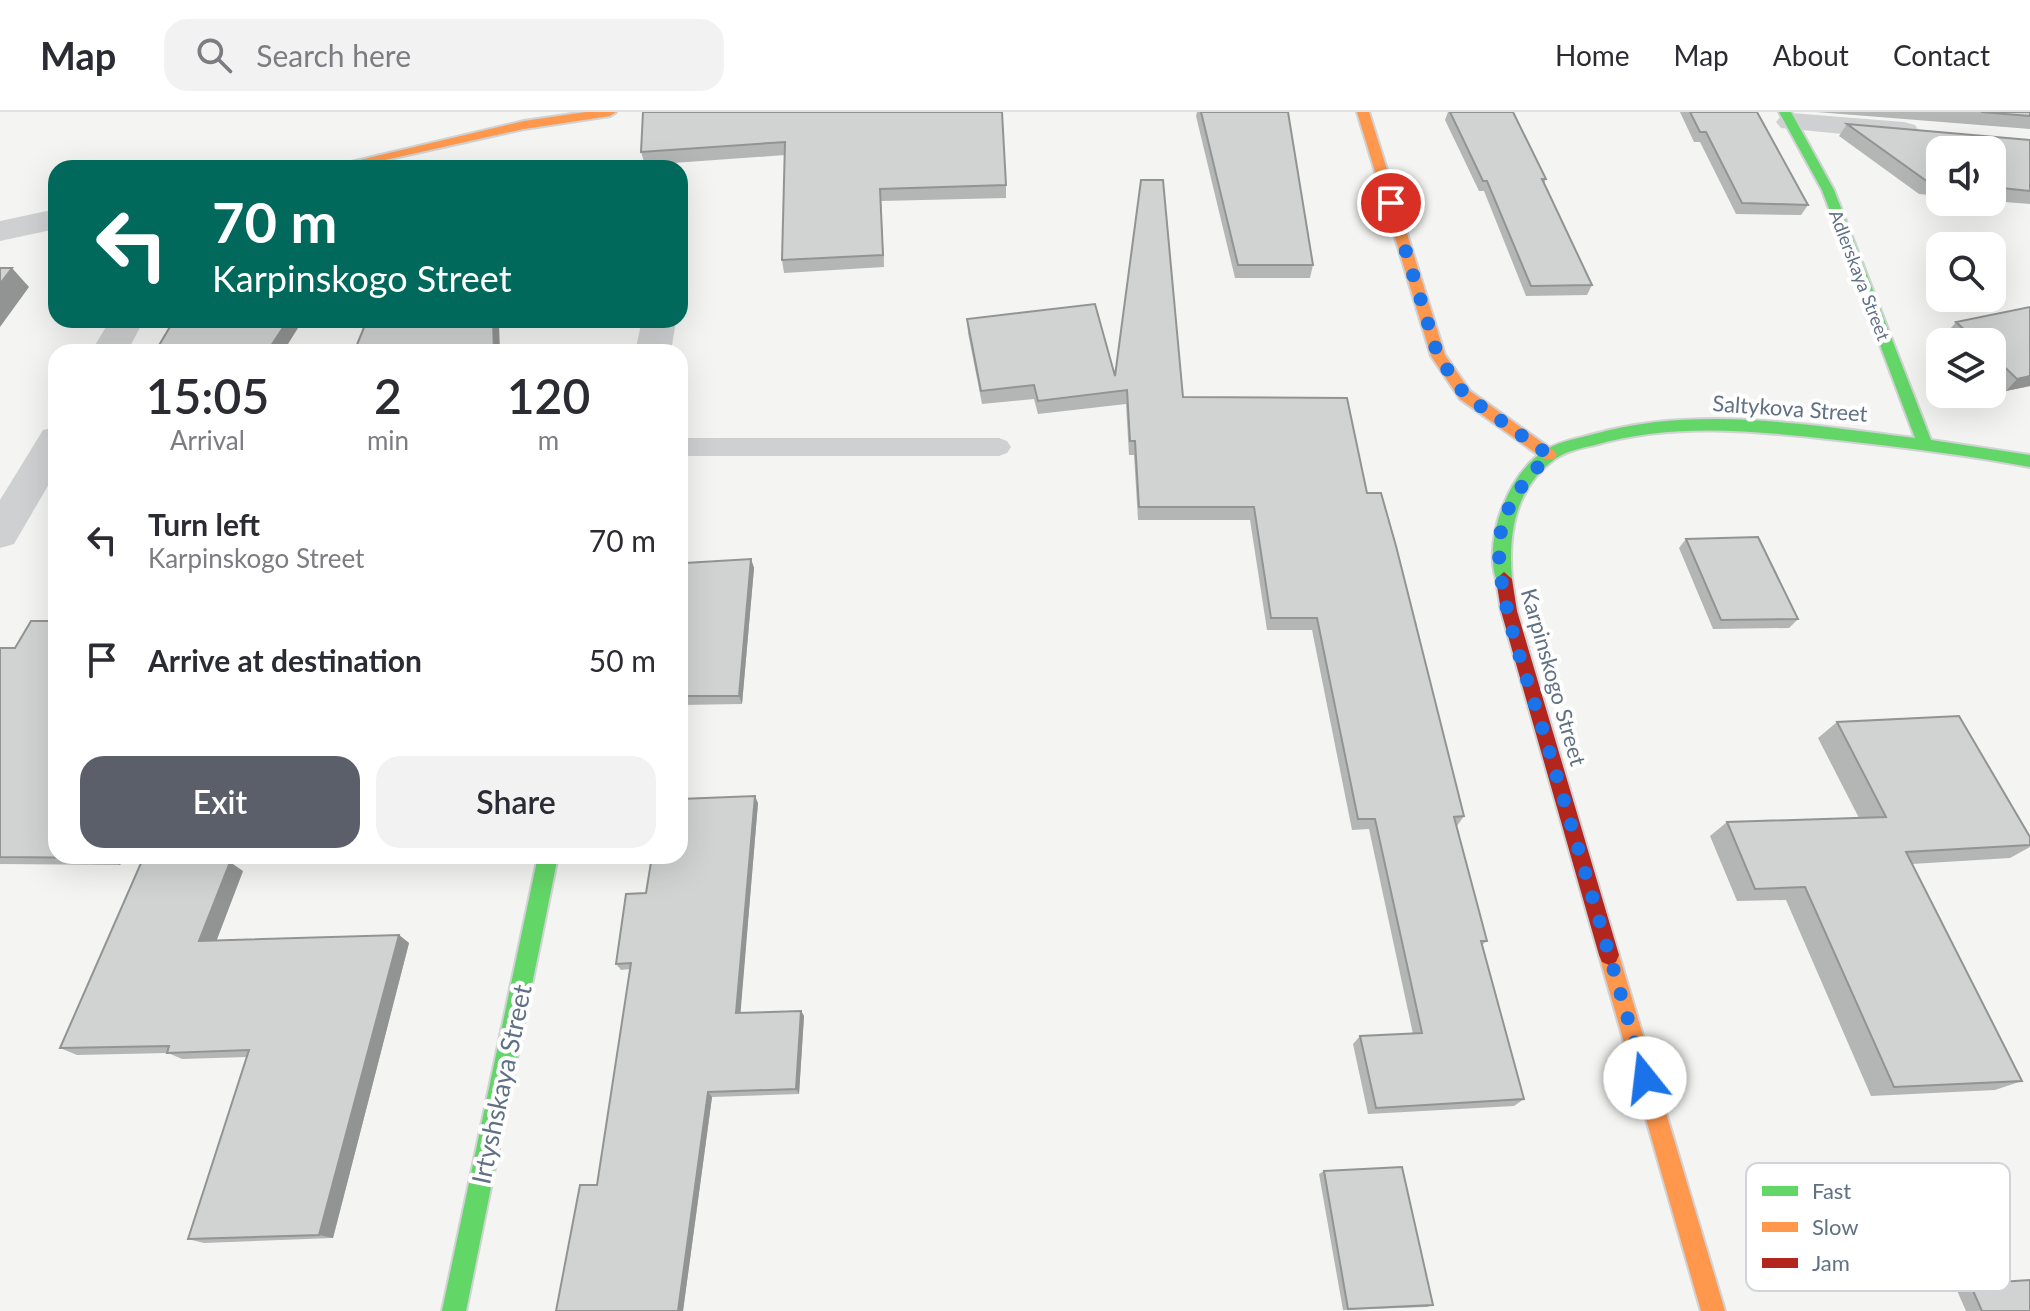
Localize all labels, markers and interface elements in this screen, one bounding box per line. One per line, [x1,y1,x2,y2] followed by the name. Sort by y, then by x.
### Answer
[164,19,724,91] search box
[40,32,116,78] text: Map
[192,33,236,77] icon: search
[256,37,411,73] text: Search here
[1555,38,1630,72] text: Home
[1674,38,1729,72] text: Map
[1773,38,1849,72] text: About
[1893,38,1990,72] text: Contact
[1926,136,2006,408] map controls
[1926,136,2006,216] button: sound
[1357,169,1425,237] pin
[1369,181,1413,225] icon: arrive
[212,188,337,255] text: 70 m
[80,192,184,296] icon: left
[1825,207,1895,344] street label: Adlerskaya Street
[1926,232,2006,312] button: search
[212,256,512,300] text: Karpinskogo Street
[1926,328,2006,408] button: layers
[146,367,269,424] text: 15:05
[374,367,402,424] text: 2
[507,367,590,424] text: 120
[1712,389,1869,427] street label: Saltykova Street
[170,424,245,456] text: Arrival
[367,424,409,456] text: min
[538,424,559,456] text: m
[148,506,260,542] text: Turn left
[80,518,124,562] icon: left
[589,522,656,558] text: 70 m
[148,542,364,574] text: Karpinskogo Street
[1516,585,1592,769] street label: Karpinskogo Street
[80,638,124,682] icon: arrive
[148,642,422,678] text: Arrive at destination
[589,642,656,678] text: 50 m
[80,756,360,848] button: Exit
[376,756,656,848] button: Share
[464,981,538,1187] street label: Irtyshskaya Street
[1603,1036,1687,1120] position arrow
[1746,1163,2010,1291] legend
[1812,1177,1851,1204] text: Fast
[1812,1213,1859,1240] text: Slow
[1812,1249,1850,1276] text: Jam

